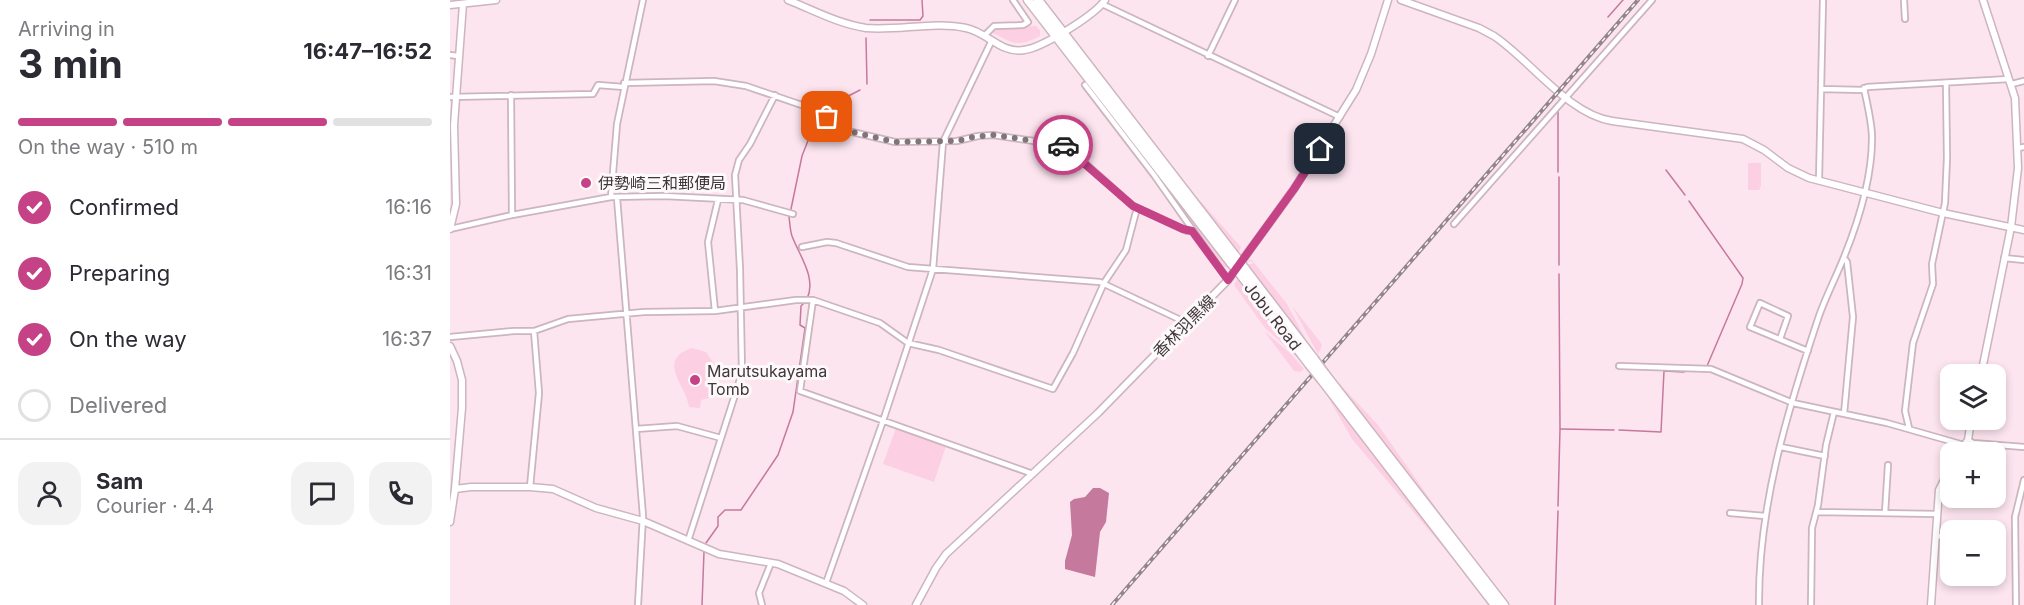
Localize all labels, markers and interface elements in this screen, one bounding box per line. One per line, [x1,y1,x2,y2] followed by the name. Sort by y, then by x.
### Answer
[18,17,115,41] text: Arriving in
[303,38,432,64] text: 16:47–16:52
[18,40,123,87] text: 3 min
[801,91,852,142] pin
[810,100,843,133] icon: bag
[1033,115,1093,175] courier
[1294,123,1345,174] pin
[1047,129,1080,162] icon: car
[1303,132,1336,165] icon: home
[18,135,198,159] text: On the way · 510 m
[598,173,726,193] place label: 伊勢崎三和郵便局
[579,176,593,190] marker: 伊勢崎三和郵便局
[18,191,51,224] icon: check
[69,194,179,220] text: Confirmed
[385,195,432,219] text: 16:16
[18,257,51,290] icon: check
[69,260,170,286] text: Preparing
[385,261,432,285] text: 16:31
[1240,278,1306,354] street label: Jobu Road
[1149,291,1219,361] street label: 香林羽黒線
[18,323,51,356] icon: check
[69,326,187,352] text: On the way
[382,327,432,351] text: 16:37
[707,361,827,399] place label: Marutsukayama Tomb
[1940,364,2006,586] map controls
[1940,364,2006,430] button: layers
[688,373,702,387] marker: Marutsukayama Tomb
[69,392,167,418] text: Delivered
[1940,442,2006,508] button: +
[18,462,81,525] button: person
[291,462,354,525] button: chat
[369,462,432,525] button: phone
[96,468,143,494] text: Sam
[96,494,214,518] text: Courier · 4.4
[1940,520,2006,586] button: −

